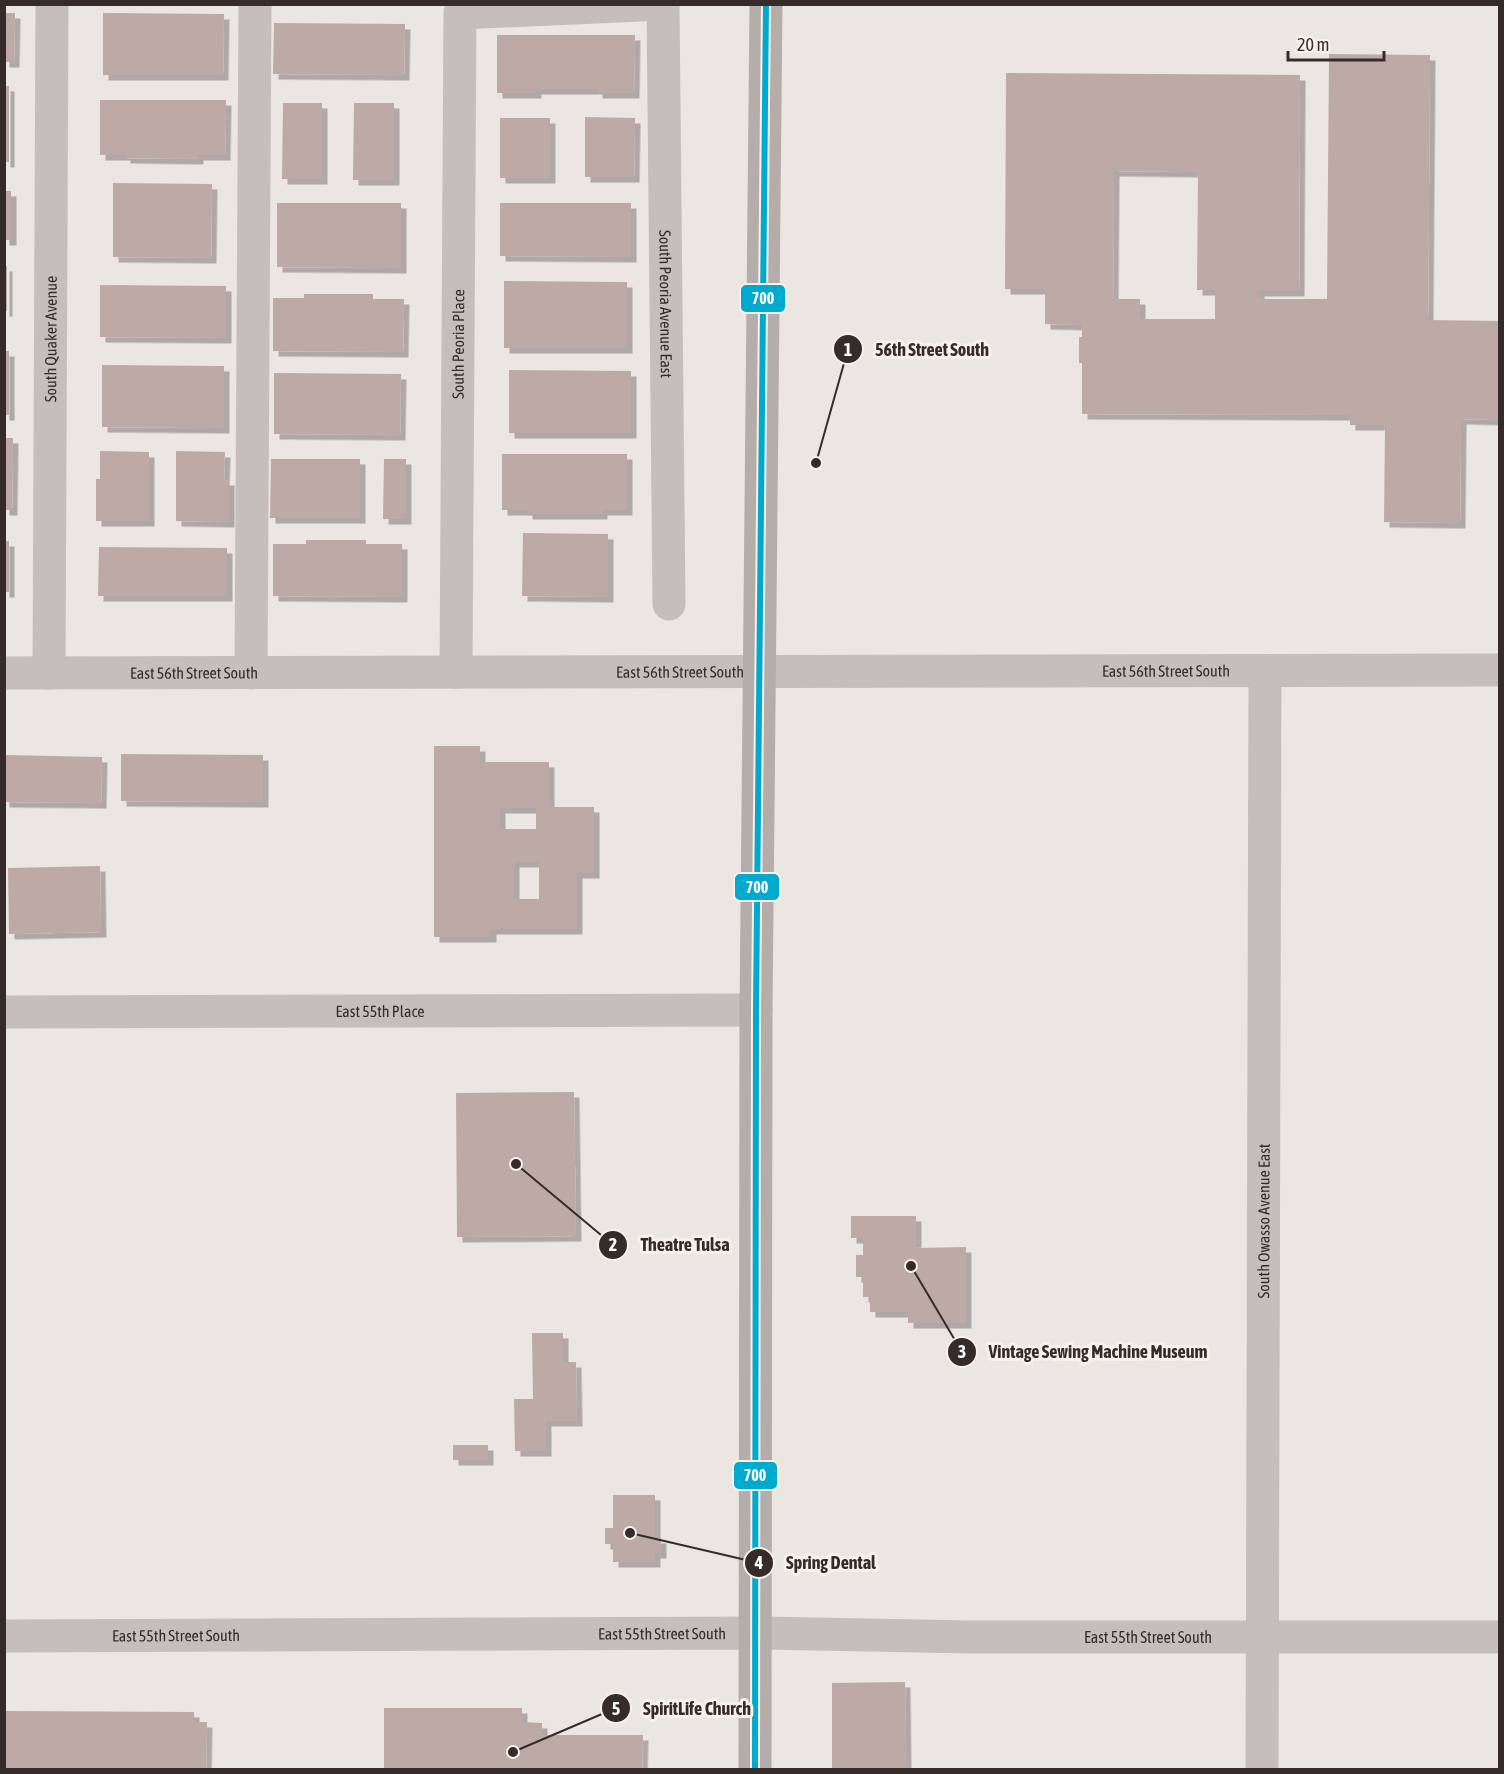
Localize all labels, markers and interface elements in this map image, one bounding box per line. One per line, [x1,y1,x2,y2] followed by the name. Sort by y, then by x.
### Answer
[1288,24,1384,62] scale bar
[1297,34,1329,55] text: 20 m
[656,230,676,379] street label: South Peoria Avenue East
[41,276,60,402] street label: South Quaker Avenue
[740,284,786,313] line badge: 700
[449,289,467,399] street label: South Peoria Place
[752,289,775,307] text: 700
[833,331,1001,367] callout: 56th Street South
[844,339,852,360] text: 1
[875,339,989,360] text: 56th Street South
[1102,662,1230,680] street label: East 56th Street South
[130,663,258,682] street label: East 56th Street South
[616,663,744,681] street label: East 56th Street South
[734,873,780,901] line badge: 700
[746,878,769,896] text: 700
[335,1002,425,1020] street label: East 55th Place
[1254,1143,1273,1298] street label: South Owasso Avenue East
[598,1227,742,1263] callout: Theatre Tulsa
[609,1234,617,1255] text: 2
[640,1234,730,1255] text: Theatre Tulsa
[947,1334,1220,1370] callout: Vintage Sewing Machine Museum
[958,1341,966,1362] text: 3
[988,1341,1207,1362] text: Vintage Sewing Machine Museum
[733,1461,778,1490] line badge: 700
[744,1466,767,1484] text: 700
[744,1545,888,1581] callout: Spring Dental
[754,1552,763,1573] text: 4
[786,1552,876,1573] text: Spring Dental
[598,1624,726,1643] street label: East 55th Street South
[112,1626,240,1645] street label: East 55th Street South
[1084,1628,1212,1646] street label: East 55th Street South
[601,1690,763,1726] callout: SpiritLife Church
[612,1698,620,1719] text: 5
[643,1698,751,1719] text: SpiritLife Church

